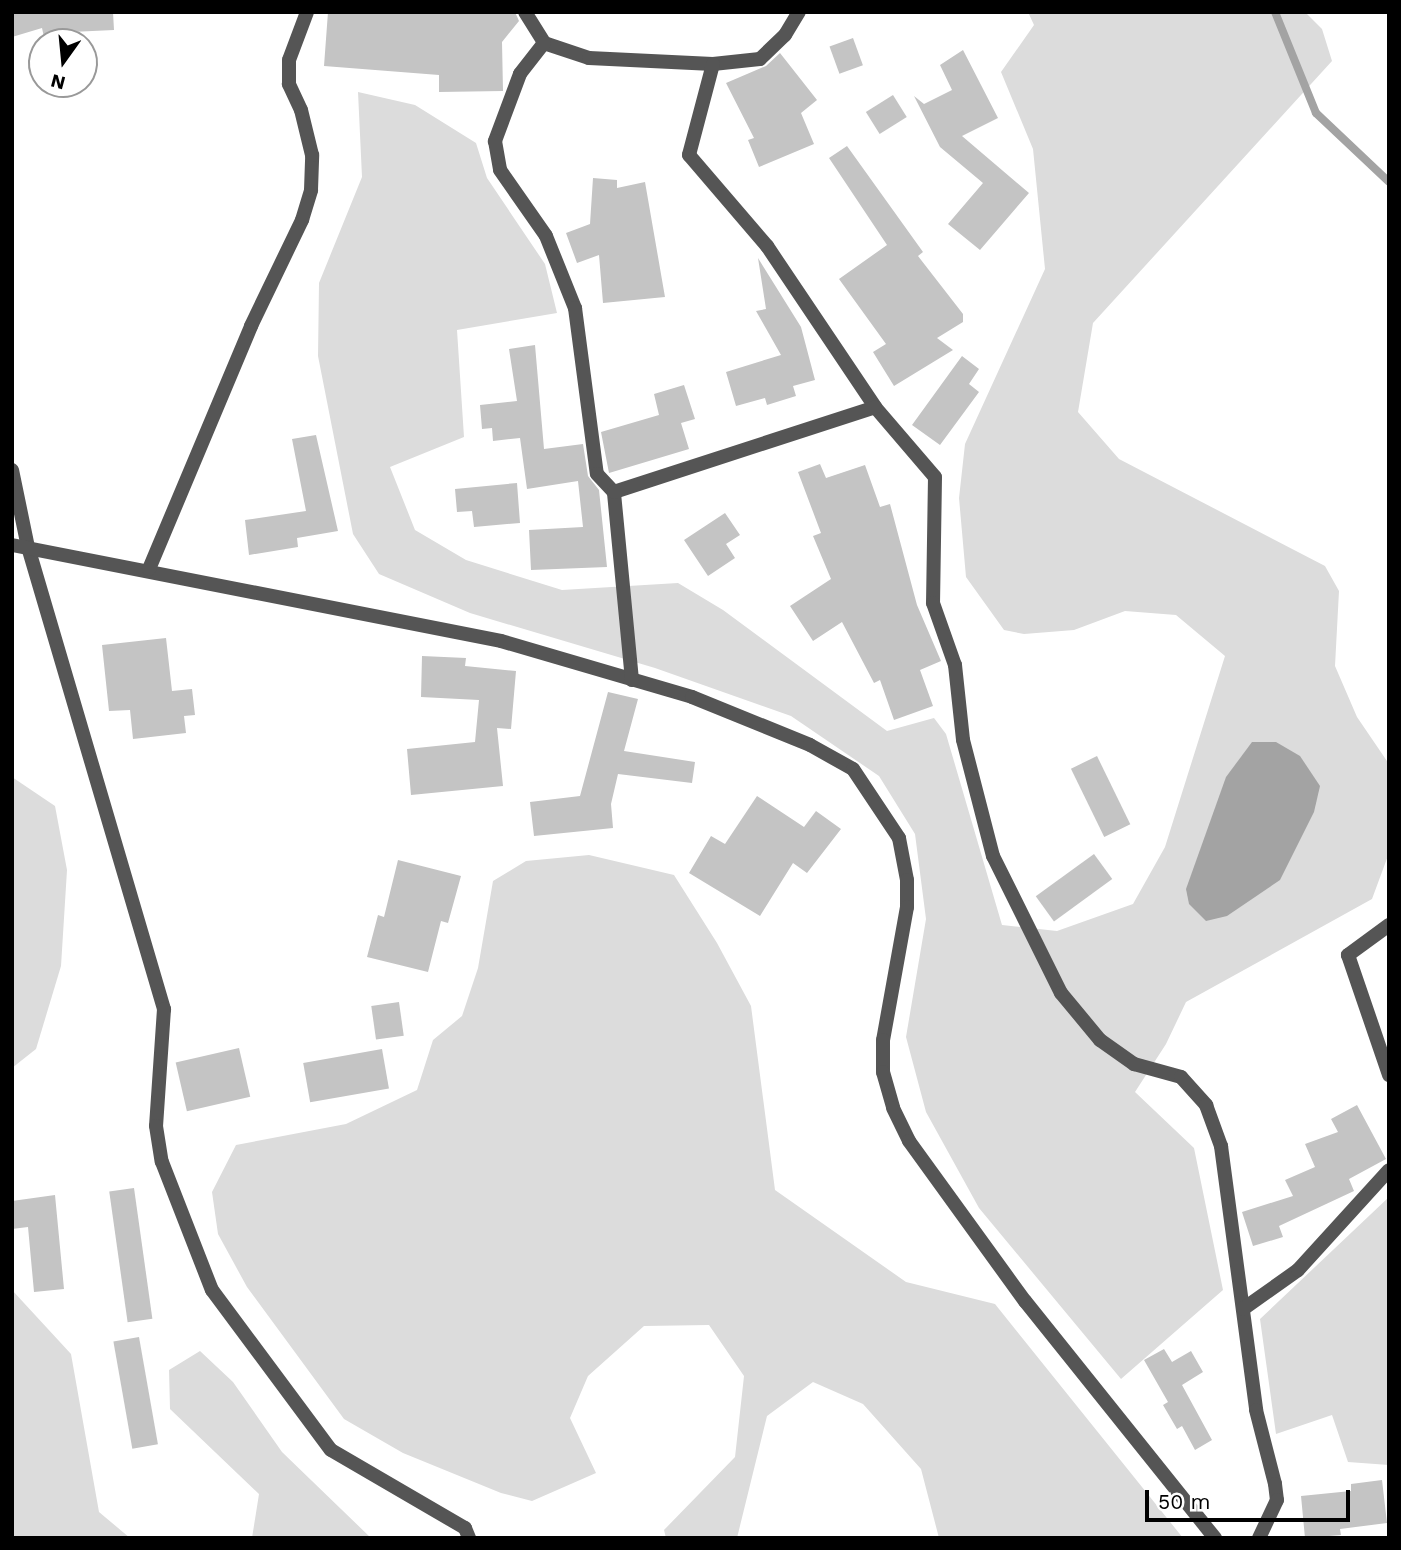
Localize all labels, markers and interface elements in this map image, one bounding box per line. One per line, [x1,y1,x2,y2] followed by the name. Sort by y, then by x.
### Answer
[28,28,98,98] north arrow
[48,69,68,95] text: N
[1149,1476,1354,1520] scale bar
[1158,1489,1210,1514] text: 50 m

